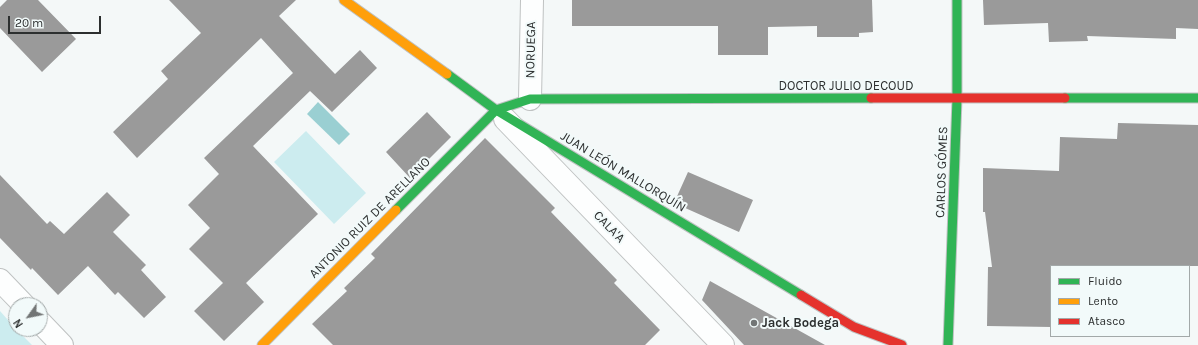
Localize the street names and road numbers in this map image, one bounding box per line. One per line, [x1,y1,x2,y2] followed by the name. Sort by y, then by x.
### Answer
[523,21,539,79] street label: NORUEGA
[778,78,914,94] street label: DOCTOR JULIO DECOUD
[933,126,951,218] street label: CARLOS GÓMES
[558,128,688,216] street label: JUAN LEÓN MALLORQUÍN
[306,154,434,282] street label: ANTONIO RUIZ DE ARELLANO
[590,208,628,246] street label: CALA'A

